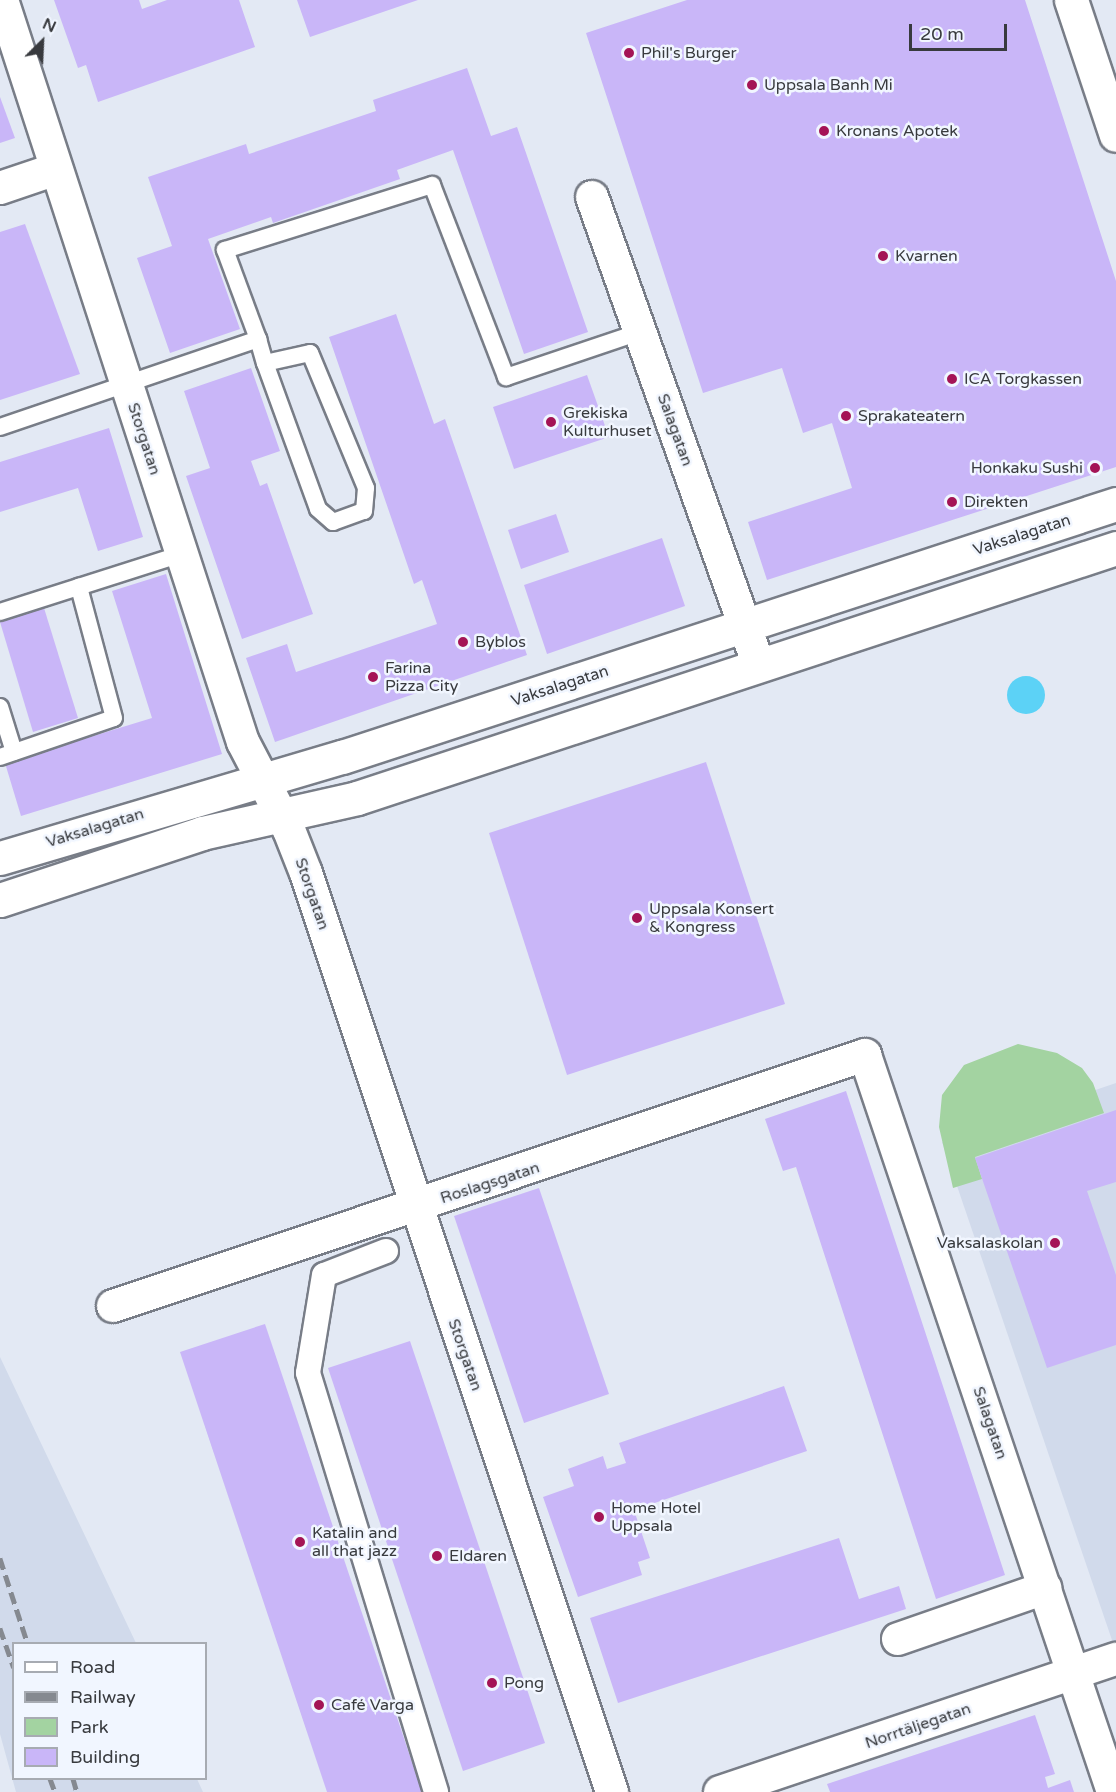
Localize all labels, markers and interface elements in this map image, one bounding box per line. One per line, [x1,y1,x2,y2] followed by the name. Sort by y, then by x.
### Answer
[12,12,72,72] north arrow
[912,12,1010,50] scale bar
[39,14,59,37] text: N
[920,23,964,45] text: 20 m
[641,43,737,63] place label: Phil's Burger
[622,46,636,60] marker: Phil's Burger
[764,75,893,95] place label: Uppsala Banh Mi
[745,78,759,92] marker: Uppsala Banh Mi
[836,121,958,141] place label: Kronans Apotek
[817,124,831,138] marker: Kronans Apotek
[895,246,958,266] place label: Kvarnen
[876,249,890,263] marker: Kvarnen
[964,369,1082,389] place label: ICA Torgkassen
[945,372,959,386] marker: ICA Torgkassen
[653,391,697,469] street label: Salagatan
[123,400,165,478] street label: Storgatan
[563,403,652,441] place label: Grekiska Kulturhuset
[858,406,965,426] place label: Sprakateatern
[839,409,853,423] marker: Sprakateatern
[544,415,558,429] marker: Grekiska Kulturhuset
[971,458,1083,478] place label: Honkaku Sushi
[1088,461,1102,475] marker: Honkaku Sushi
[964,492,1028,512] place label: Direkten
[945,495,959,509] marker: Direkten
[971,510,1073,560] street label: Vaksalagatan
[475,632,526,652] place label: Byblos
[456,635,470,649] marker: Byblos
[385,658,458,696] place label: Farina Pizza City
[509,661,611,711] street label: Vaksalagatan
[366,670,380,684] marker: Farina Pizza City
[44,804,146,852] street label: Vaksalagatan
[291,855,333,933] street label: Storgatan
[649,899,774,937] place label: Uppsala Konsert & Kongress
[630,911,644,925] marker: Uppsala Konsert & Kongress
[438,1158,542,1208] street label: Roslagsgatan
[937,1233,1043,1253] place label: Vaksalaskolan
[1048,1236,1062,1250] marker: Vaksalaskolan
[444,1316,486,1394] street label: Storgatan
[969,1384,1011,1462] street label: Salagatan
[611,1498,701,1536] place label: Home Hotel Uppsala
[592,1510,606,1524] marker: Home Hotel Uppsala
[312,1523,397,1561] place label: Katalin and all that jazz
[293,1535,307,1549] marker: Katalin and all that jazz
[449,1546,507,1566] place label: Eldaren
[430,1549,444,1563] marker: Eldaren
[12,1642,207,1780] legend
[70,1656,115,1678] text: Road
[504,1673,544,1693] place label: Pong
[485,1676,499,1690] marker: Pong
[70,1686,136,1708] text: Railway
[331,1695,414,1715] place label: Café Varga
[312,1698,326,1712] marker: Café Varga
[863,1699,973,1753] street label: Norrtäljegatan
[70,1716,108,1738] text: Park
[70,1746,140,1768] text: Building

